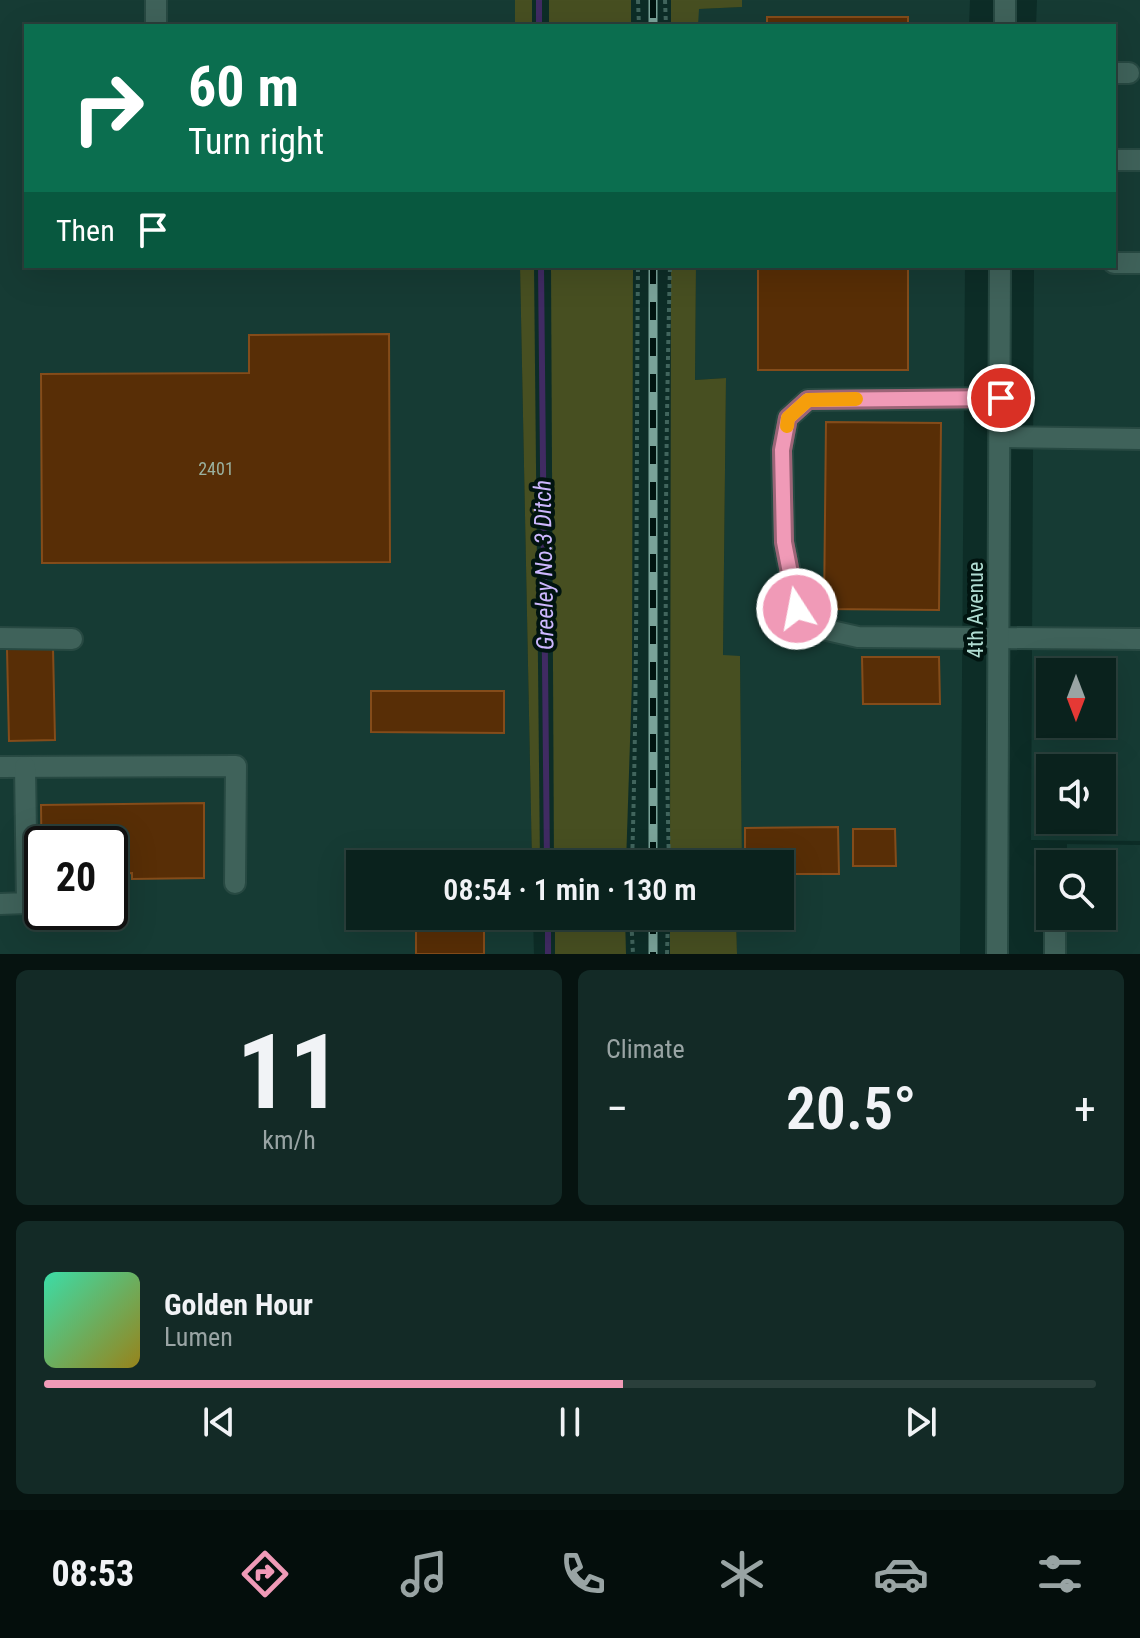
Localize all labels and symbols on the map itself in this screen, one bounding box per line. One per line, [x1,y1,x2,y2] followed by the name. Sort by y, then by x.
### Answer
[967,364,1035,432] pin
[198,458,234,479] house number: 2401
[529,480,559,650] water label: Greeley No.3 Ditch
[963,562,988,658] street label: 4th Avenue
[755,567,839,651] position arrow
[1036,658,1116,738] north arrow
[24,826,128,930] speed limit sign: 20

